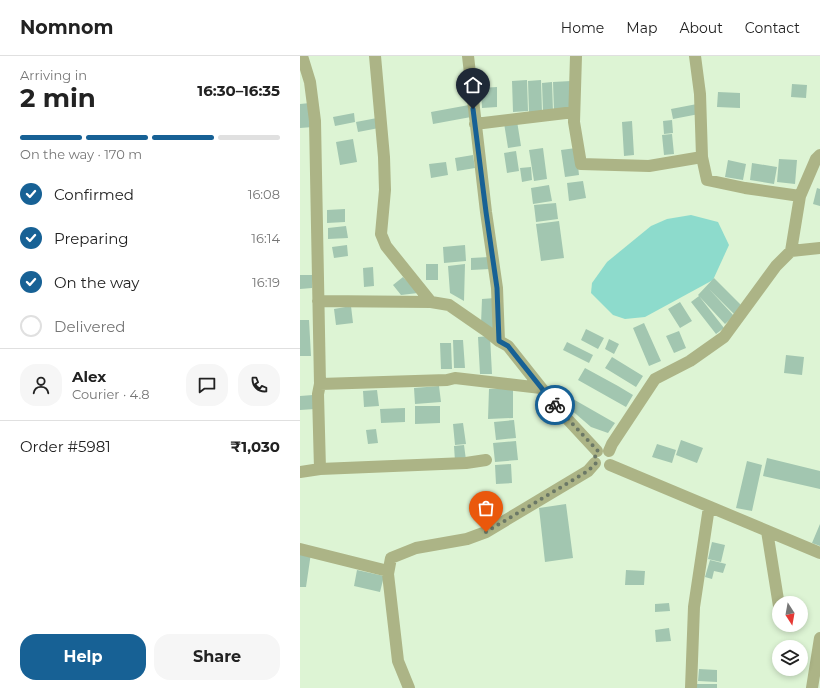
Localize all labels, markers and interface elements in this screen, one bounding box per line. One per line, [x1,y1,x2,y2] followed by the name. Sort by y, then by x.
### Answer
[20,16,113,39] text: Nomnom
[561,19,604,37] text: Home
[626,19,657,37] text: Map
[679,19,723,37] text: About
[745,19,800,37] text: Contact
[20,67,87,83] text: Arriving in
[456,68,490,109] pin
[462,74,484,96] icon: home
[197,81,280,100] text: 16:30–16:35
[20,82,96,114] text: 2 min
[20,146,142,162] text: On the way · 170 m
[20,183,42,205] icon: check
[54,185,134,204] text: Confirmed
[248,186,280,202] text: 16:08
[20,227,42,249] icon: check
[54,229,129,248] text: Preparing
[251,230,280,246] text: 16:14
[20,271,42,293] icon: check
[54,273,139,292] text: On the way
[252,274,280,290] text: 16:19
[54,317,126,336] text: Delivered
[20,364,62,406] button: person
[186,364,228,406] button: chat
[238,364,280,406] button: phone
[72,367,106,386] text: Alex
[535,385,575,425] courier
[72,386,150,402] text: Courier · 4.8
[544,394,566,416] icon: bike
[20,437,111,456] text: Order #5981
[230,437,280,456] text: ₹1,030
[469,491,503,532] pin
[475,497,497,519] icon: bag
[772,596,808,632] north arrow
[772,596,808,676] map controls
[20,634,146,680] button: Help
[154,634,280,680] button: Share
[772,640,808,676] button: layers

